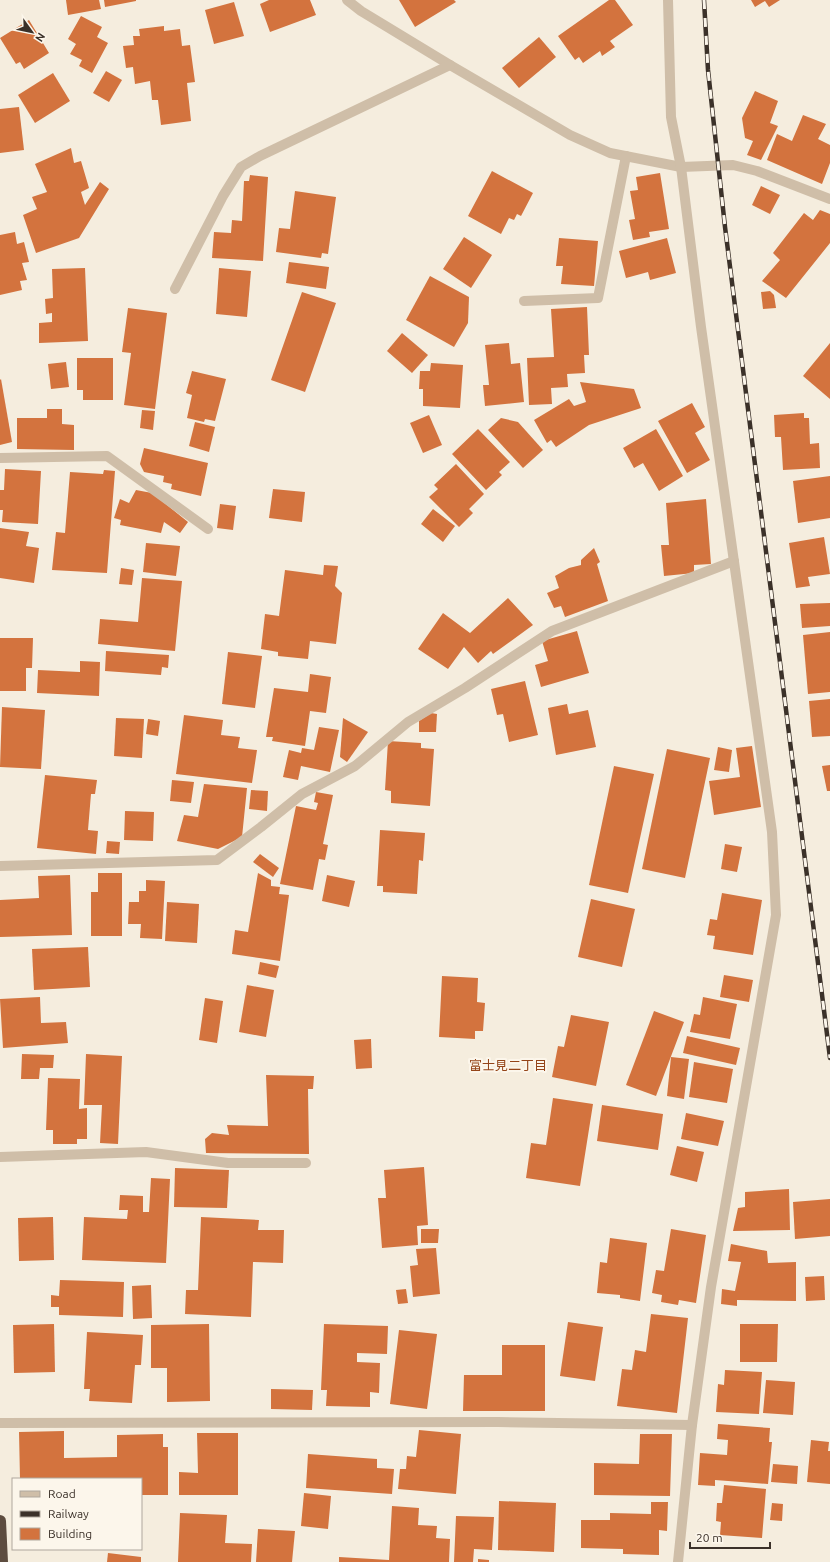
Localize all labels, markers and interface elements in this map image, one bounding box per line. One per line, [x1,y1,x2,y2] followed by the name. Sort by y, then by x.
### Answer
[12,12,52,52] north arrow
[33,31,48,44] text: N
[469,1058,547,1072] district label: 富士見二丁目
[12,1478,142,1550] legend
[48,1487,76,1500] text: Road
[48,1507,89,1520] text: Railway
[690,1524,770,1550] scale bar
[48,1527,92,1540] text: Building
[696,1531,723,1544] text: 20 m

